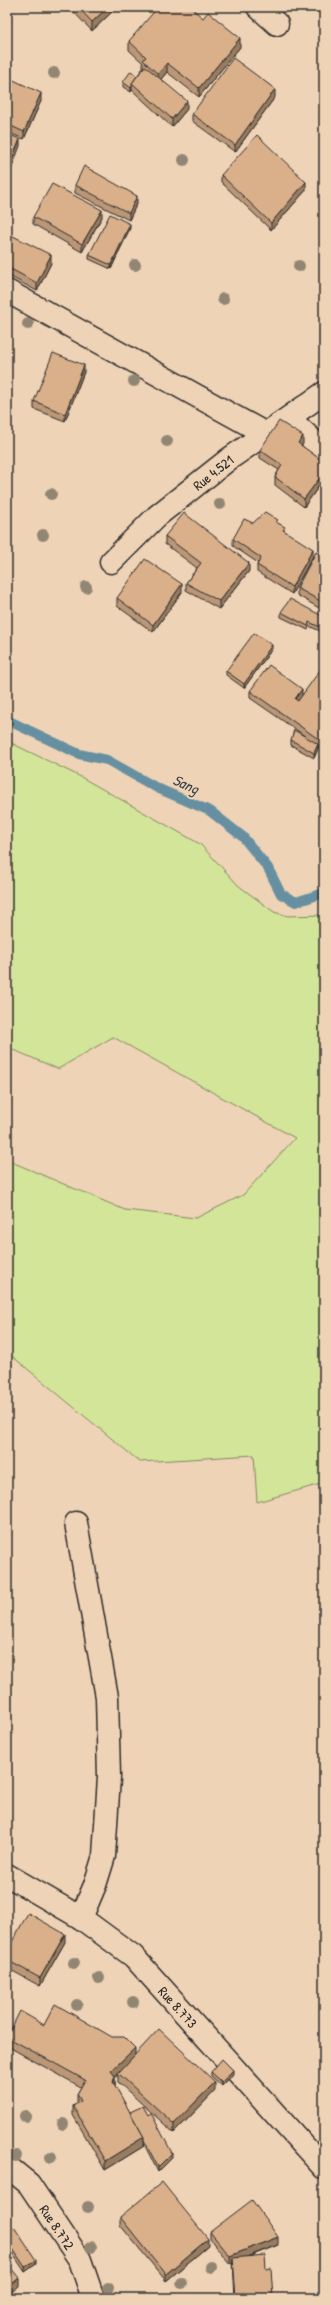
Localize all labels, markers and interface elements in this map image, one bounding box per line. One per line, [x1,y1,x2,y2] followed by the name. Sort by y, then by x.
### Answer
[188,450,237,494] street label: Rue 4.521
[170,769,203,799] water label: Sang
[155,1982,202,2031] street label: Rue 8.773
[36,2201,80,2253] street label: Rue 8.772

